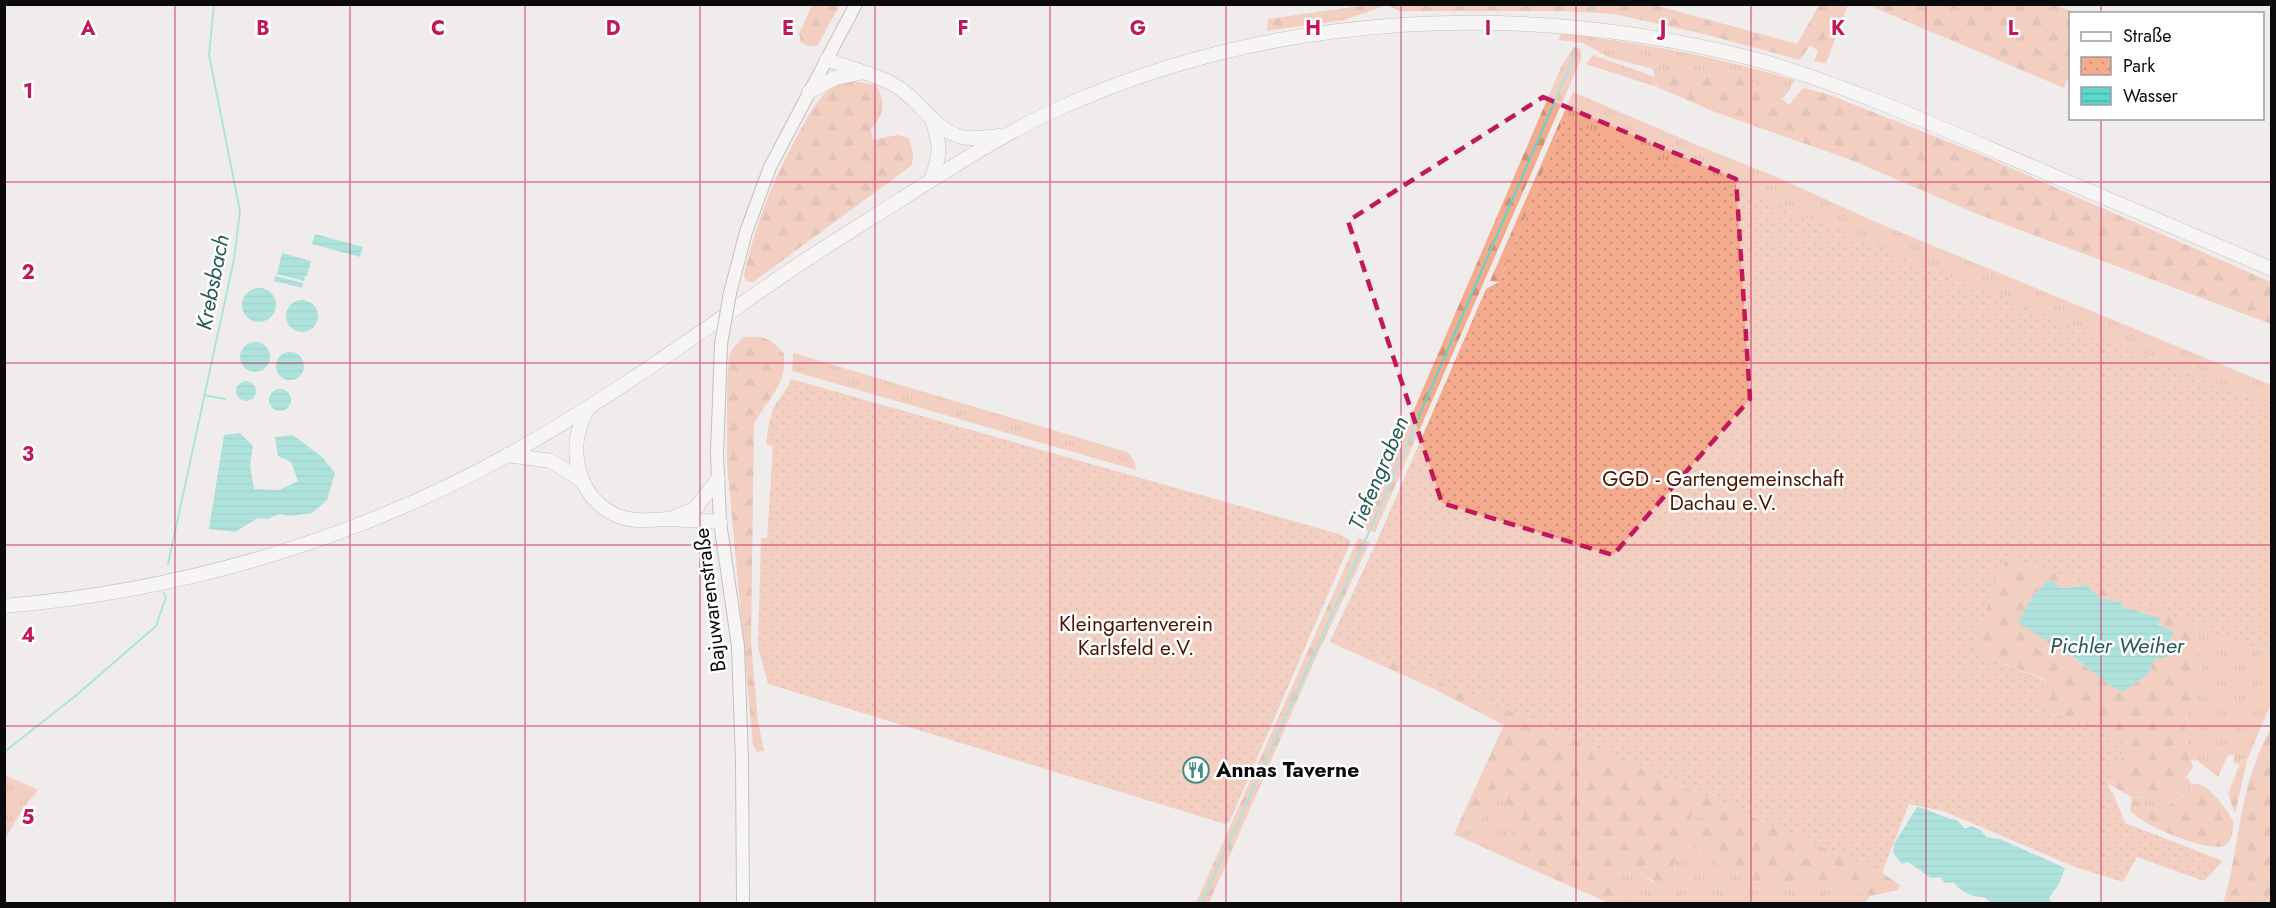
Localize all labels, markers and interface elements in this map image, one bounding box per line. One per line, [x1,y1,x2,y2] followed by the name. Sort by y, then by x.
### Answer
[2069,12,2264,120] legend
[80,14,96,43] text: A
[256,14,270,43] text: B
[431,14,445,43] text: C
[606,14,620,43] text: D
[782,14,794,43] text: E
[957,14,969,43] text: F
[1130,14,1146,43] text: G
[1305,14,1321,43] text: H
[1485,14,1491,43] text: I
[1656,14,1666,43] text: J
[1831,14,1845,43] text: K
[2008,14,2019,43] text: L
[2123,23,2171,49] text: Straße
[2123,53,2155,79] text: Park
[23,77,33,106] text: 1
[2123,83,2178,109] text: Wasser
[187,232,237,332] water label: Krebsbach
[21,258,35,287] text: 2
[1340,411,1416,535] water label: Tiefengraben
[22,440,34,469] text: 3
[1602,464,1844,518] park label: GGD - Gartengemeinschaft Dachau e.V.
[686,526,734,674] street label: Bajuwarenstraße
[1059,609,1213,663] park label: Kleingartenverein Karlsfeld e.V.
[21,621,35,650] text: 4
[2050,629,2186,661] water label: Pichler Weiher
[1181,755,1211,785] restaurant icon: Annas Taverne
[1215,755,1359,785] place label: Annas Taverne
[22,803,35,832] text: 5

